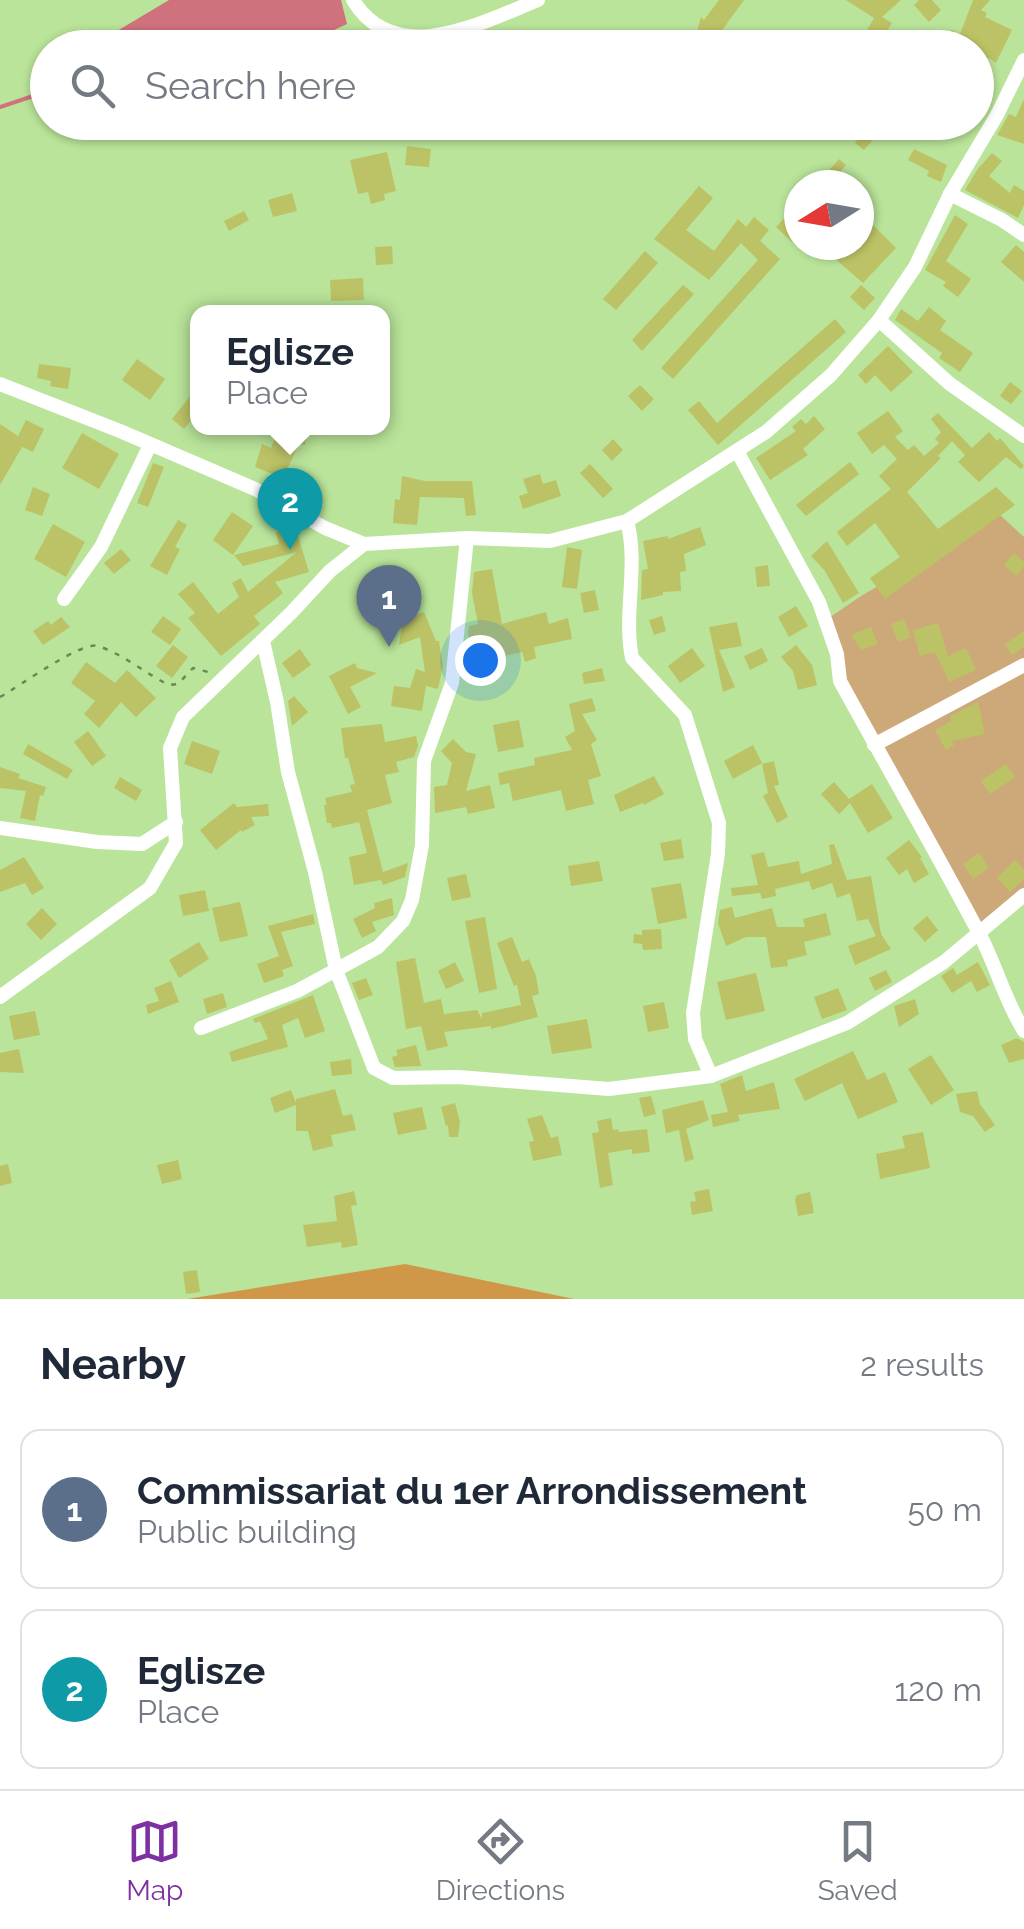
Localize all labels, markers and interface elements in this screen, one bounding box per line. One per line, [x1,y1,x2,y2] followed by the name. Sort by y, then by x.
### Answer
[30,30,994,140] search box
[65,58,120,113] icon: search
[145,63,356,108] text: Search here
[784,170,874,260] north arrow
[190,305,390,435] popup
[226,329,354,374] text: Eglisze
[226,374,308,411] text: Place
[258,468,322,550] pin: 2
[356,564,422,647] pin: 1
[455,635,506,686] your location
[40,1340,186,1389] text: Nearby
[860,1346,984,1383] text: 2 results
[137,1468,807,1513] text: Commissariat du 1er Arrondissement
[67,1491,82,1528] text: 1
[907,1491,982,1528] text: 50 m
[137,1513,357,1550] text: Public building
[137,1648,265,1693] text: Eglisze
[65,1671,84,1708] text: 2
[894,1671,982,1708] text: 120 m
[137,1693,219,1730] text: Place
[126,1814,183,1907] tab: Map
[436,1814,565,1907] tab: Directions
[818,1814,898,1907] tab: Saved

